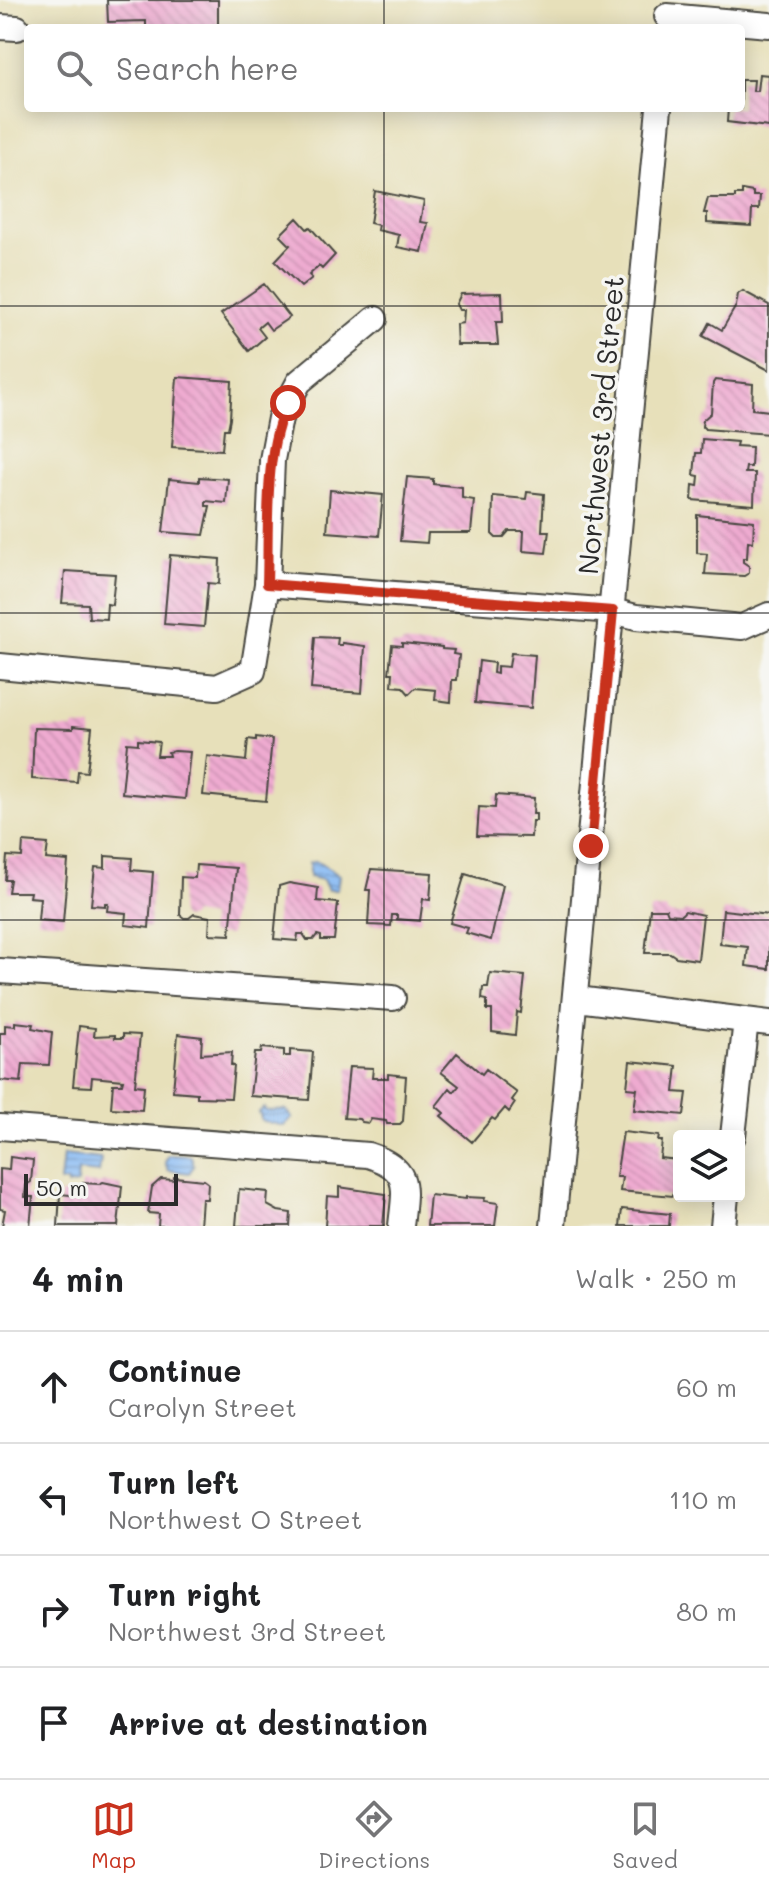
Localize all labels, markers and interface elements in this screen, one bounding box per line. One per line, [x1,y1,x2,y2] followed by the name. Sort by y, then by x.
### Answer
[24,24,745,112] search box
[52,46,96,90] icon: search
[116,48,299,88] text: Search here
[569,274,631,576] street label: Northwest 3rd Street
[270,385,306,421] route start
[573,828,609,864] route end
[673,1130,745,1202] map controls
[673,1130,745,1202] button: layers
[24,1170,178,1206] scale bar
[36,1173,87,1202] text: 50 m
[32,1256,124,1301] text: 4 min
[575,1261,737,1295] text: Walk · 250 m
[108,1350,241,1390] text: Continue
[32,1365,76,1409] icon: ahead
[676,1370,737,1404] text: 60 m
[108,1390,297,1424] text: Carolyn Street
[108,1462,239,1502] text: Turn left
[32,1477,76,1521] icon: left
[669,1482,737,1516] text: 110 m
[108,1502,362,1536] text: Northwest O Street
[108,1574,261,1614] text: Turn right
[32,1589,76,1633] icon: right
[676,1594,737,1628] text: 80 m
[108,1614,386,1648] text: Northwest 3rd Street
[32,1701,76,1745] icon: arrive
[108,1703,428,1743] text: Arrive at destination
[91,1797,136,1874] tab: Map
[318,1797,430,1874] tab: Directions
[613,1797,678,1874] tab: Saved

